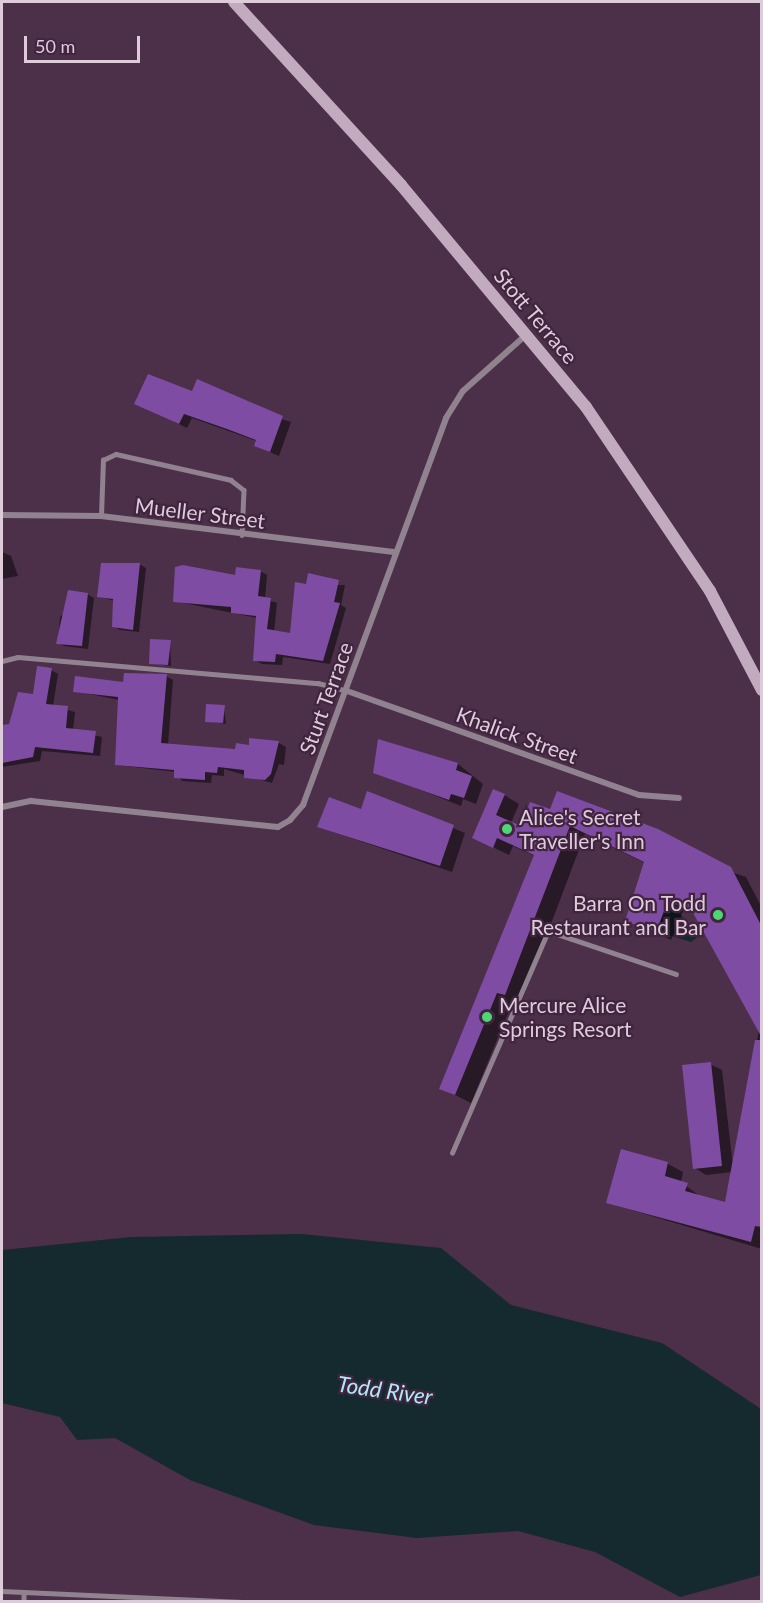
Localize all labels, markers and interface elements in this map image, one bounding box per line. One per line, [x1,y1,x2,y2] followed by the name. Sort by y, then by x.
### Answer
[27,24,142,62] scale bar
[35,35,75,57] text: 50 m
[489,263,583,369] street label: Stott Terrace
[133,492,267,534] street label: Mueller Street
[294,638,358,758] street label: Sturt Terrace
[453,701,581,769] street label: Khalick Street
[519,804,645,854] place label: Alice's Secret Traveller's Inn
[500,822,514,836] marker: Alice's Secret Traveller's Inn
[531,890,706,940] place label: Barra On Todd Restaurant and Bar
[711,908,725,922] marker: Barra On Todd Restaurant and Bar
[499,992,631,1042] place label: Mercure Alice Springs Resort
[480,1010,494,1024] marker: Mercure Alice Springs Resort
[336,1370,434,1410] water label: Todd River

